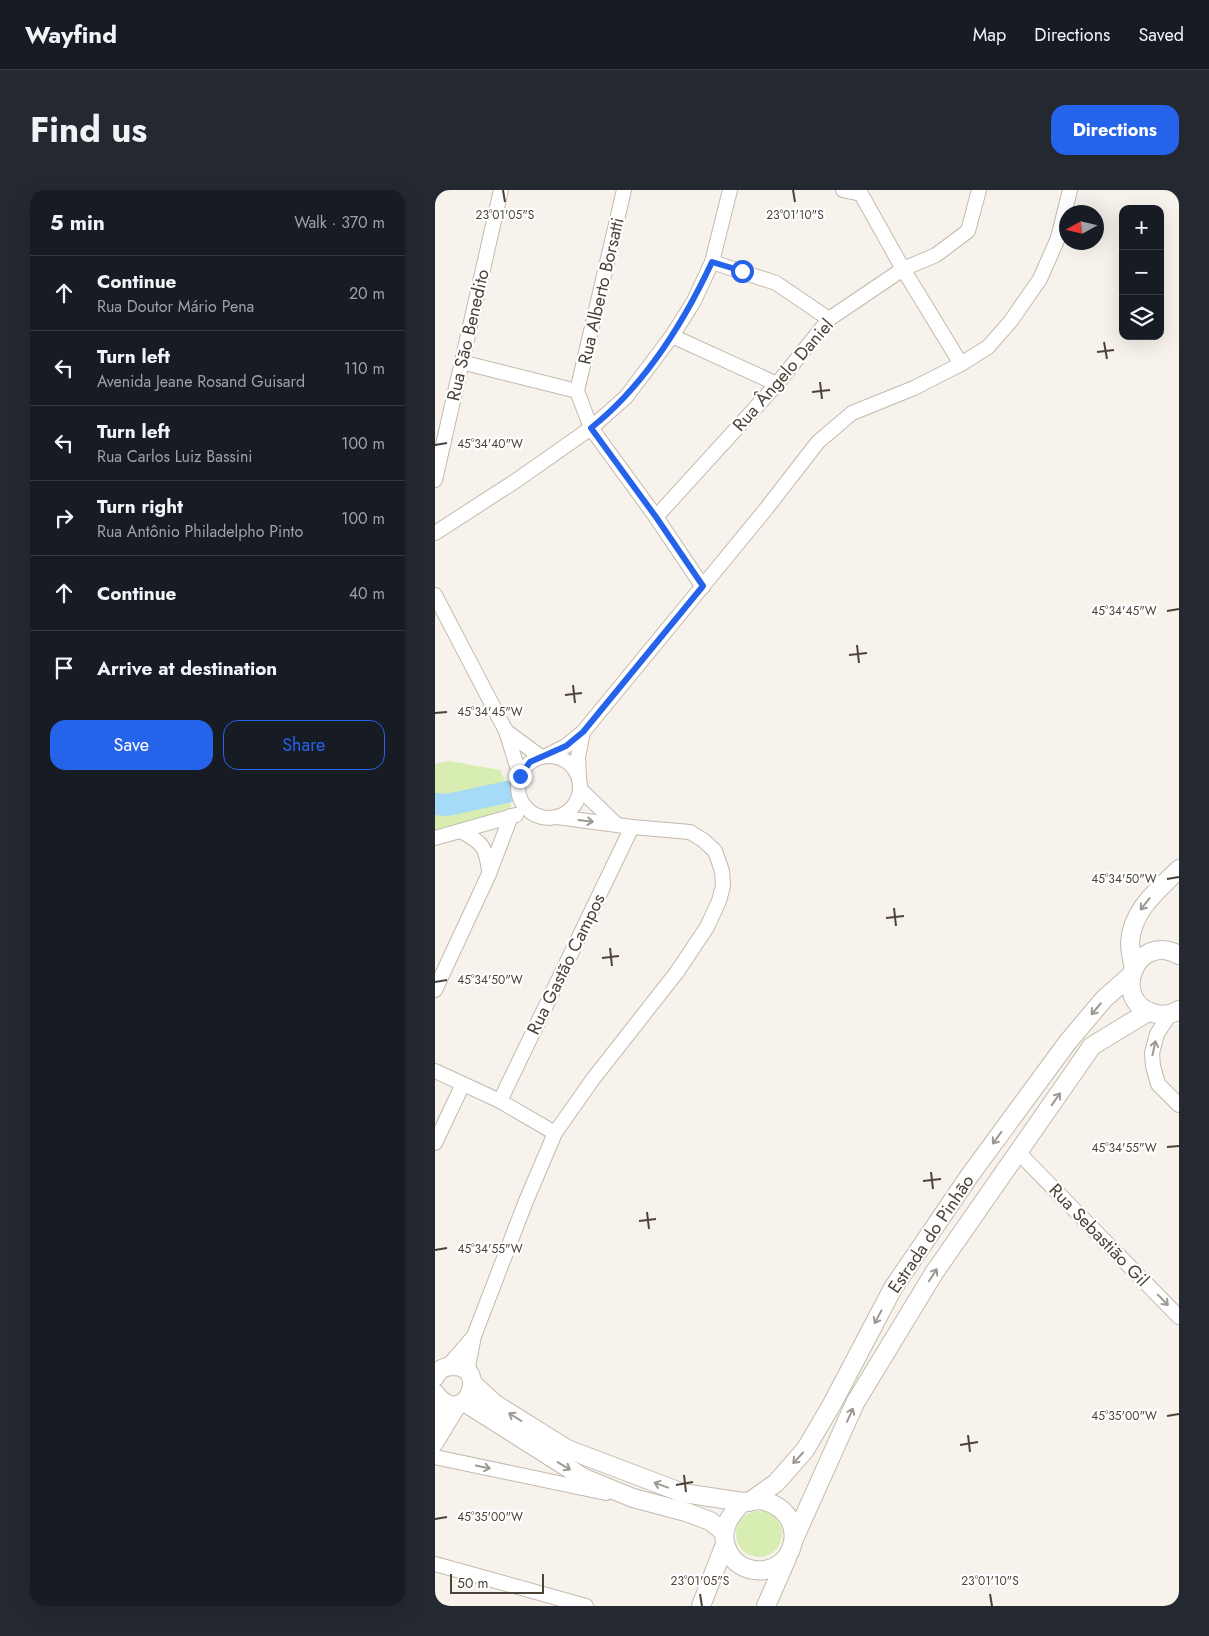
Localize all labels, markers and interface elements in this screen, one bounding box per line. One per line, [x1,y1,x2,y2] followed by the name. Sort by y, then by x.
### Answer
[25,17,117,52] text: Wayfind
[973,22,1006,48] text: Map
[1034,22,1110,48] text: Directions
[1138,22,1184,48] text: Saved
[30,105,147,155] text: Find us
[1051,105,1179,155] button: Directions
[1059,205,1104,250] north arrow
[1119,205,1164,340] map controls
[1119,205,1164,250] button: +
[476,206,535,224] text: 23°01'05"S
[766,206,824,224] text: 23°01'10"S
[50,208,105,238] text: 5 min
[294,211,385,234] text: Walk · 370 m
[571,215,631,367] street label: Rua Alberto Borsatti
[1119,250,1164,295] button: −
[731,260,754,283] route start
[440,266,496,403] street label: Rua São Benedito
[97,268,176,295] text: Continue
[50,279,78,307] icon: ahead
[349,282,385,305] text: 20 m
[97,295,254,318] text: Rua Doutor Mário Pena
[1119,295,1164,340] button: layers
[727,313,839,437] street label: Rua Ângelo Daniel
[97,343,170,370] text: Turn left
[50,354,78,382] icon: left
[344,357,385,380] text: 110 m
[97,370,305,393] text: Avenida Jeane Rosand Guisard
[97,418,170,445] text: Turn left
[50,429,78,457] icon: left
[341,432,385,455] text: 100 m
[457,435,523,453] text: 45°34'40"W
[97,445,253,468] text: Rua Carlos Luiz Bassini
[97,493,183,520] text: Turn right
[50,504,78,532] icon: right
[341,507,385,530] text: 100 m
[97,520,303,543] text: Rua Antônio Philadelpho Pinto
[50,579,78,607] icon: ahead
[97,580,176,607] text: Continue
[349,582,385,605] text: 40 m
[1091,602,1157,620] text: 45°34'45"W
[50,654,78,682] icon: arrive
[97,655,277,682] text: Arrive at destination
[457,703,523,721] text: 45°34'45"W
[50,720,213,770] button: Save
[223,720,385,770] button: Share
[509,765,532,788] route end
[578,816,594,826] one-way arrow
[1091,870,1157,888] text: 45°34'50"W
[521,889,611,1039] street label: Rua Gastão Campos
[1140,897,1151,910] one-way arrow
[457,971,523,989] text: 45°34'50"W
[1090,1002,1101,1015] one-way arrow
[1150,1040,1159,1056] one-way arrow
[1051,1092,1061,1106] one-way arrow
[992,1131,1002,1145] one-way arrow
[1091,1139,1157,1157] text: 45°34'55"W
[882,1169,980,1299] street label: Estrada do Pinhão
[1043,1178,1155,1292] street label: Rua Sebastião Gil
[457,1240,523,1258] text: 45°34'55"W
[927,1268,938,1282] one-way arrow
[1157,1294,1169,1306] one-way arrow
[873,1309,882,1324] one-way arrow
[1091,1407,1157,1425] text: 45°35'00"W
[845,1408,855,1423] one-way arrow
[508,1411,522,1422] one-way arrow
[792,1452,804,1465] one-way arrow
[557,1462,571,1472] one-way arrow
[474,1463,490,1472] one-way arrow
[654,1480,670,1489] one-way arrow
[457,1508,523,1526] text: 45°35'00"W
[450,1571,544,1594] scale bar
[671,1572,730,1590] text: 23°01'05"S
[961,1572,1019,1590] text: 23°01'10"S
[457,1573,488,1593] text: 50 m

